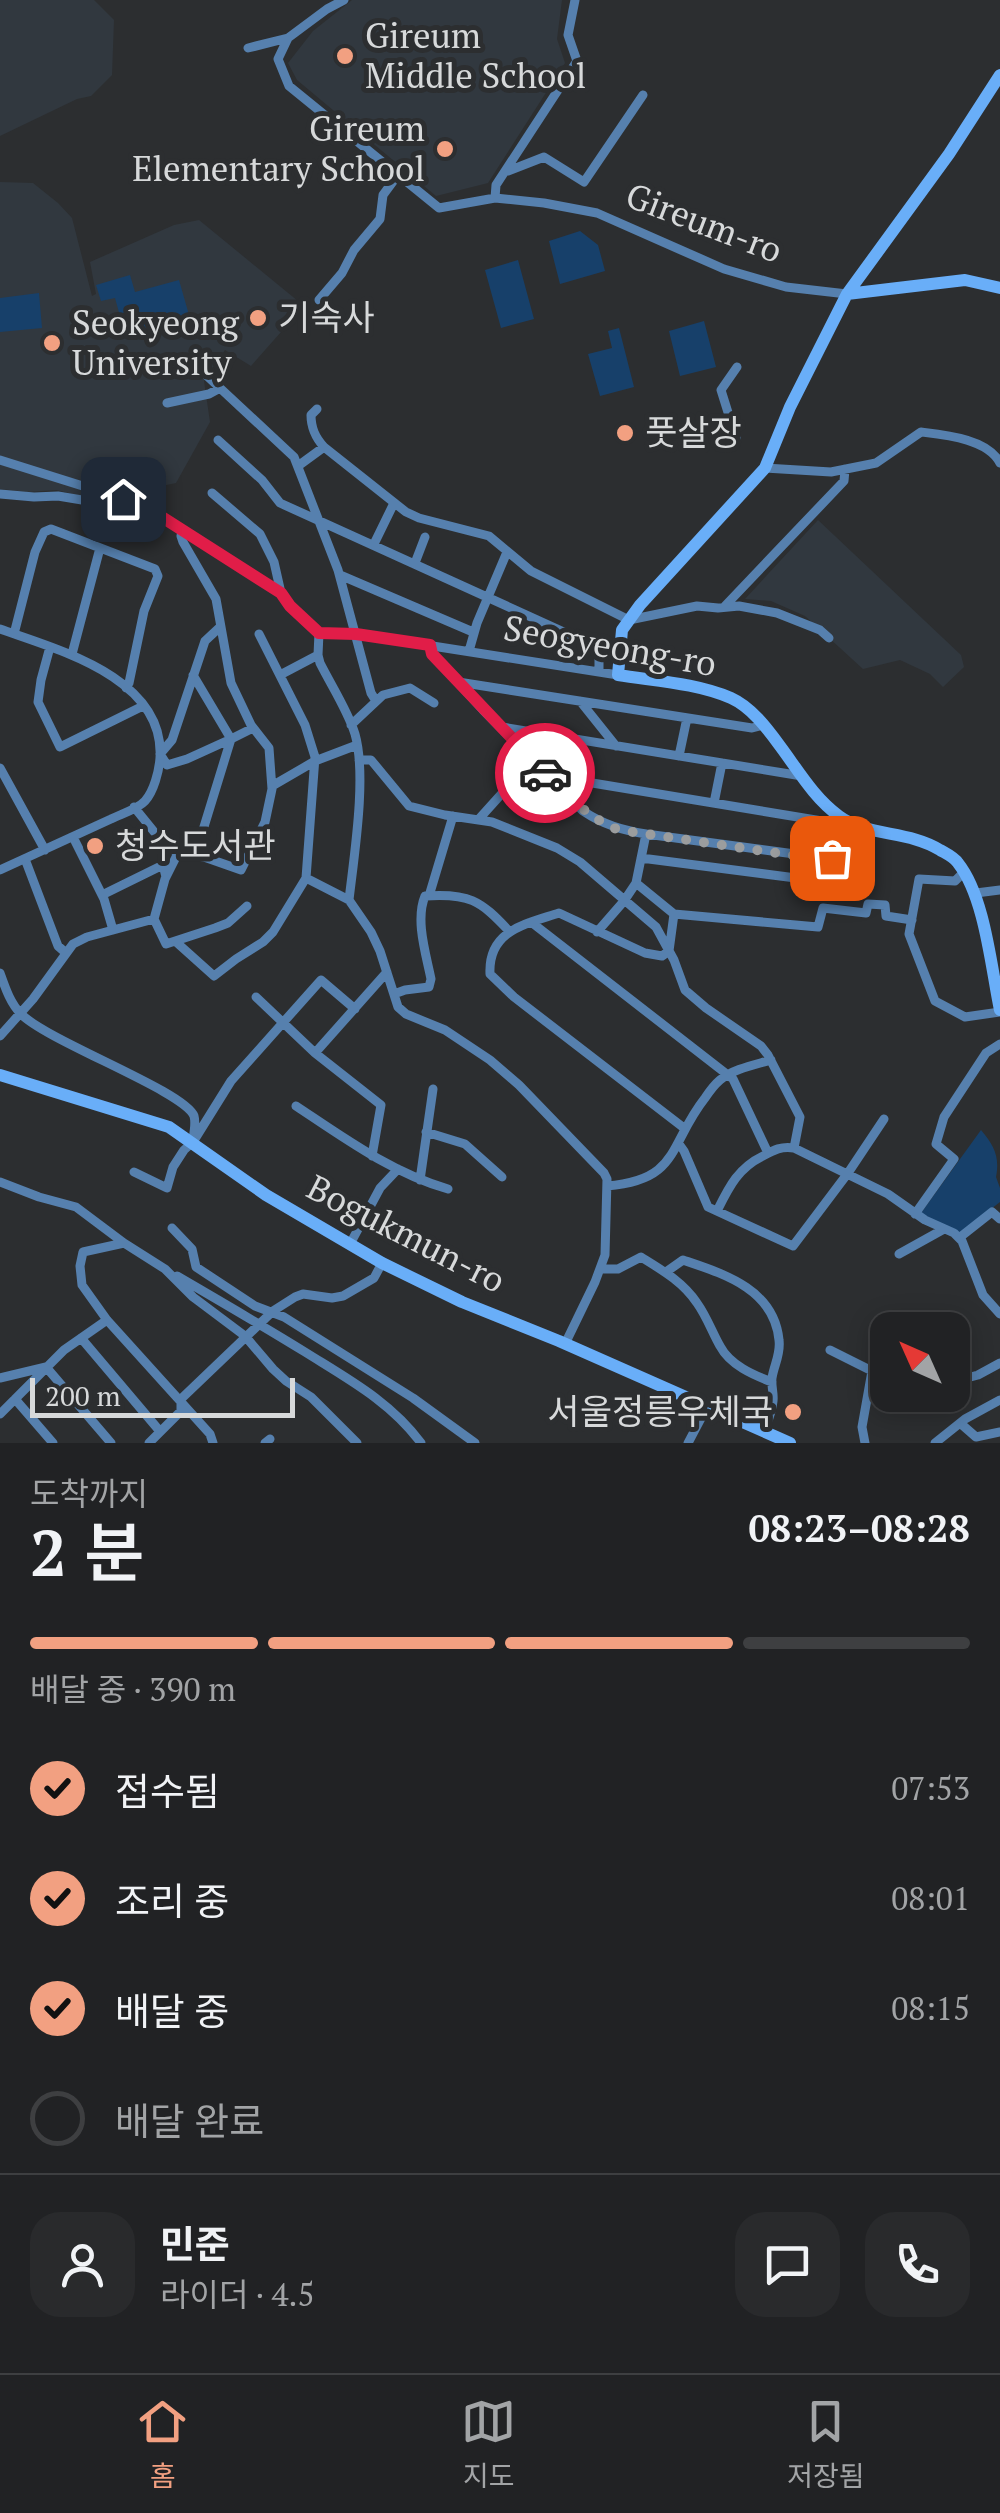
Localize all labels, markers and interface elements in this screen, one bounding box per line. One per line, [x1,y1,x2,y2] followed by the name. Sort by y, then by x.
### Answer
[365,12,586,98] place label: Gireum Middle School
[334,45,356,67] marker: Gireum Middle School
[132,105,425,191] place label: Gireum Elementary School
[434,138,456,160] marker: Gireum Elementary School
[620,171,789,273] street label: Gireum-ro
[278,294,375,340] place label: 기숙사
[72,299,240,385] place label: Seokyeong University
[247,307,269,329] marker: 기숙사
[41,332,63,354] marker: Seokyeong University
[645,409,742,455] place label: 풋살장
[614,422,636,444] marker: 풋살장
[81,457,166,542] pin
[96,472,151,527] icon: home
[500,604,720,686] street label: Seogyeong-ro
[495,723,595,823] courier
[518,746,573,801] icon: car
[790,816,875,901] pin
[115,822,276,868] place label: 청수도서관
[805,831,860,886] icon: bag
[84,835,106,857] marker: 청수도서관
[300,1164,513,1303] street label: Bogukmun-ro
[870,1312,970,1412] north arrow
[870,1312,970,1412] map controls
[30,1373,295,1418] scale bar
[45,1377,121,1414] text: 200 m
[548,1388,773,1434] place label: 서울정릉우체국
[782,1401,804,1423] marker: 서울정릉우체국
[30,1472,148,1514] text: 도착까지
[748,1503,970,1553] text: 08:23–08:28
[30,1508,144,1595] text: 2 분
[30,1668,236,1710] text: 배달 중 · 390 m
[30,1761,85,1816] icon: check
[115,1766,220,1816] text: 접수됨
[891,1767,970,1809] text: 07:53
[30,1871,85,1926] icon: check
[115,1876,229,1926] text: 조리 중
[891,1877,970,1919] text: 08:01
[30,1981,85,2036] icon: check
[115,1986,229,2036] text: 배달 중
[891,1987,970,2029] text: 08:15
[115,2096,264,2146] text: 배달 완료
[30,2212,135,2317] button: person
[735,2212,840,2317] button: chat
[865,2212,970,2317] button: phone
[160,2219,230,2269] text: 민준
[160,2273,315,2315] text: 라이더 · 4.5
[135,2394,190,2494] tab: 홈
[461,2394,516,2494] tab: 지도
[787,2394,865,2494] tab: 저장됨

